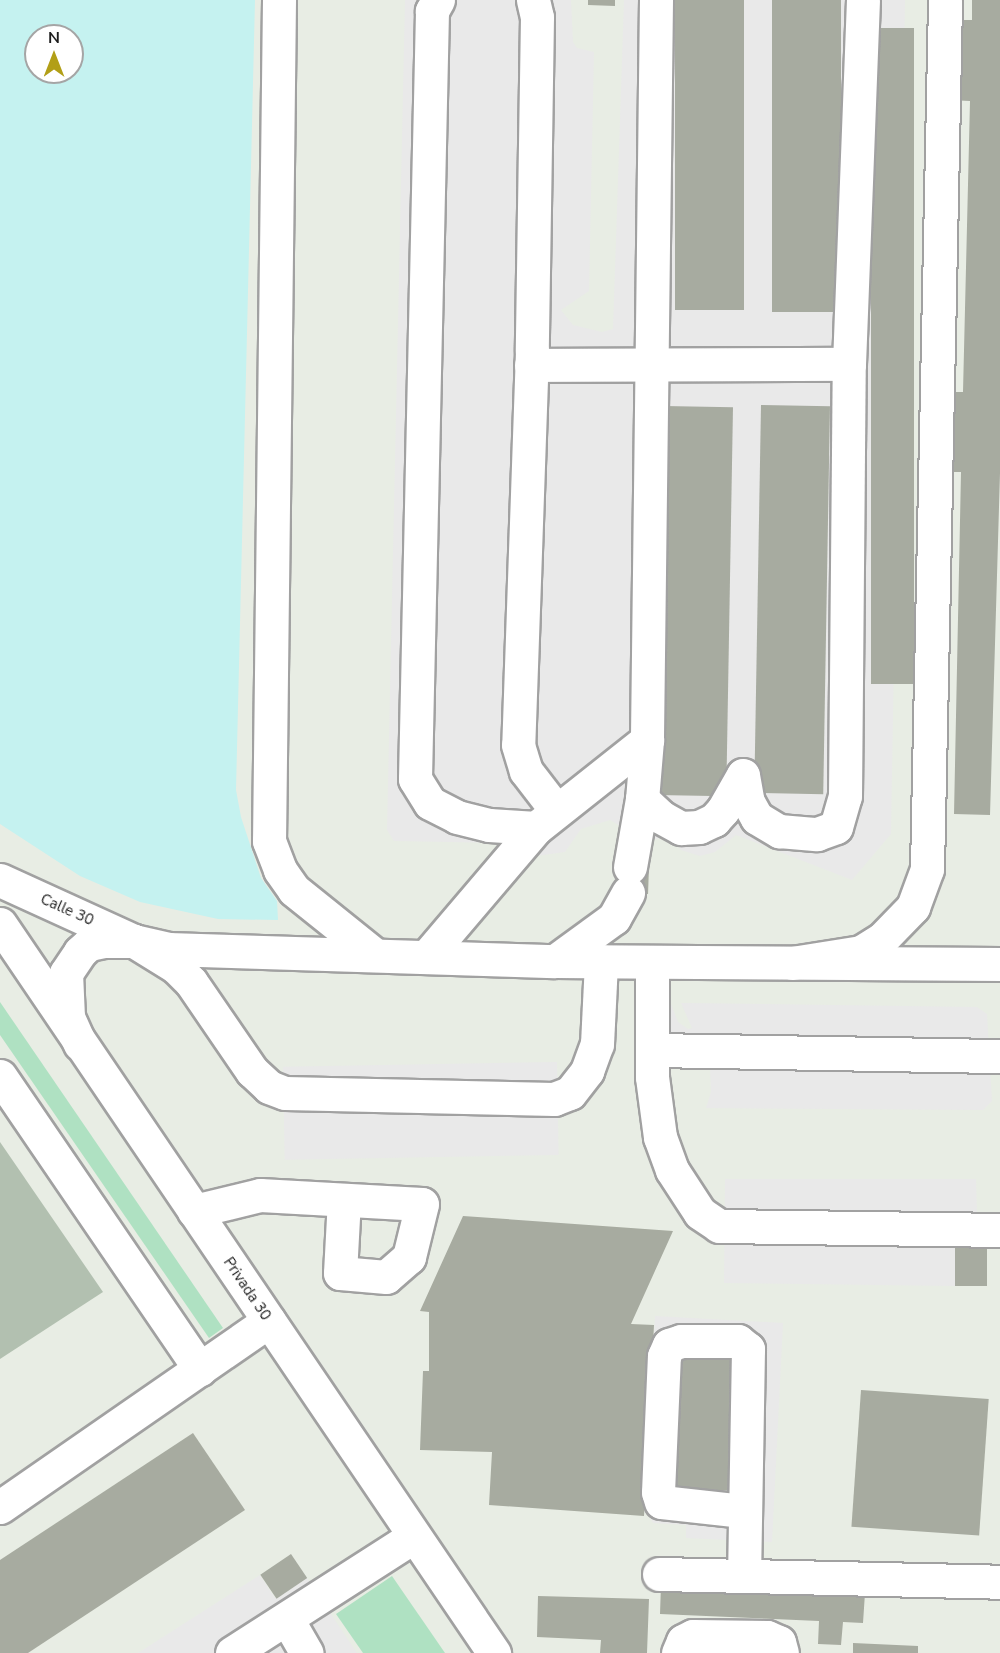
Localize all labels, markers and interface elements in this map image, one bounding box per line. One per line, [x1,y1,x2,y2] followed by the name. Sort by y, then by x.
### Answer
[24,24,84,84] north arrow
[48,27,60,49] text: N
[38,890,96,930] street label: Calle 30
[219,1254,275,1324] street label: Privada 30

